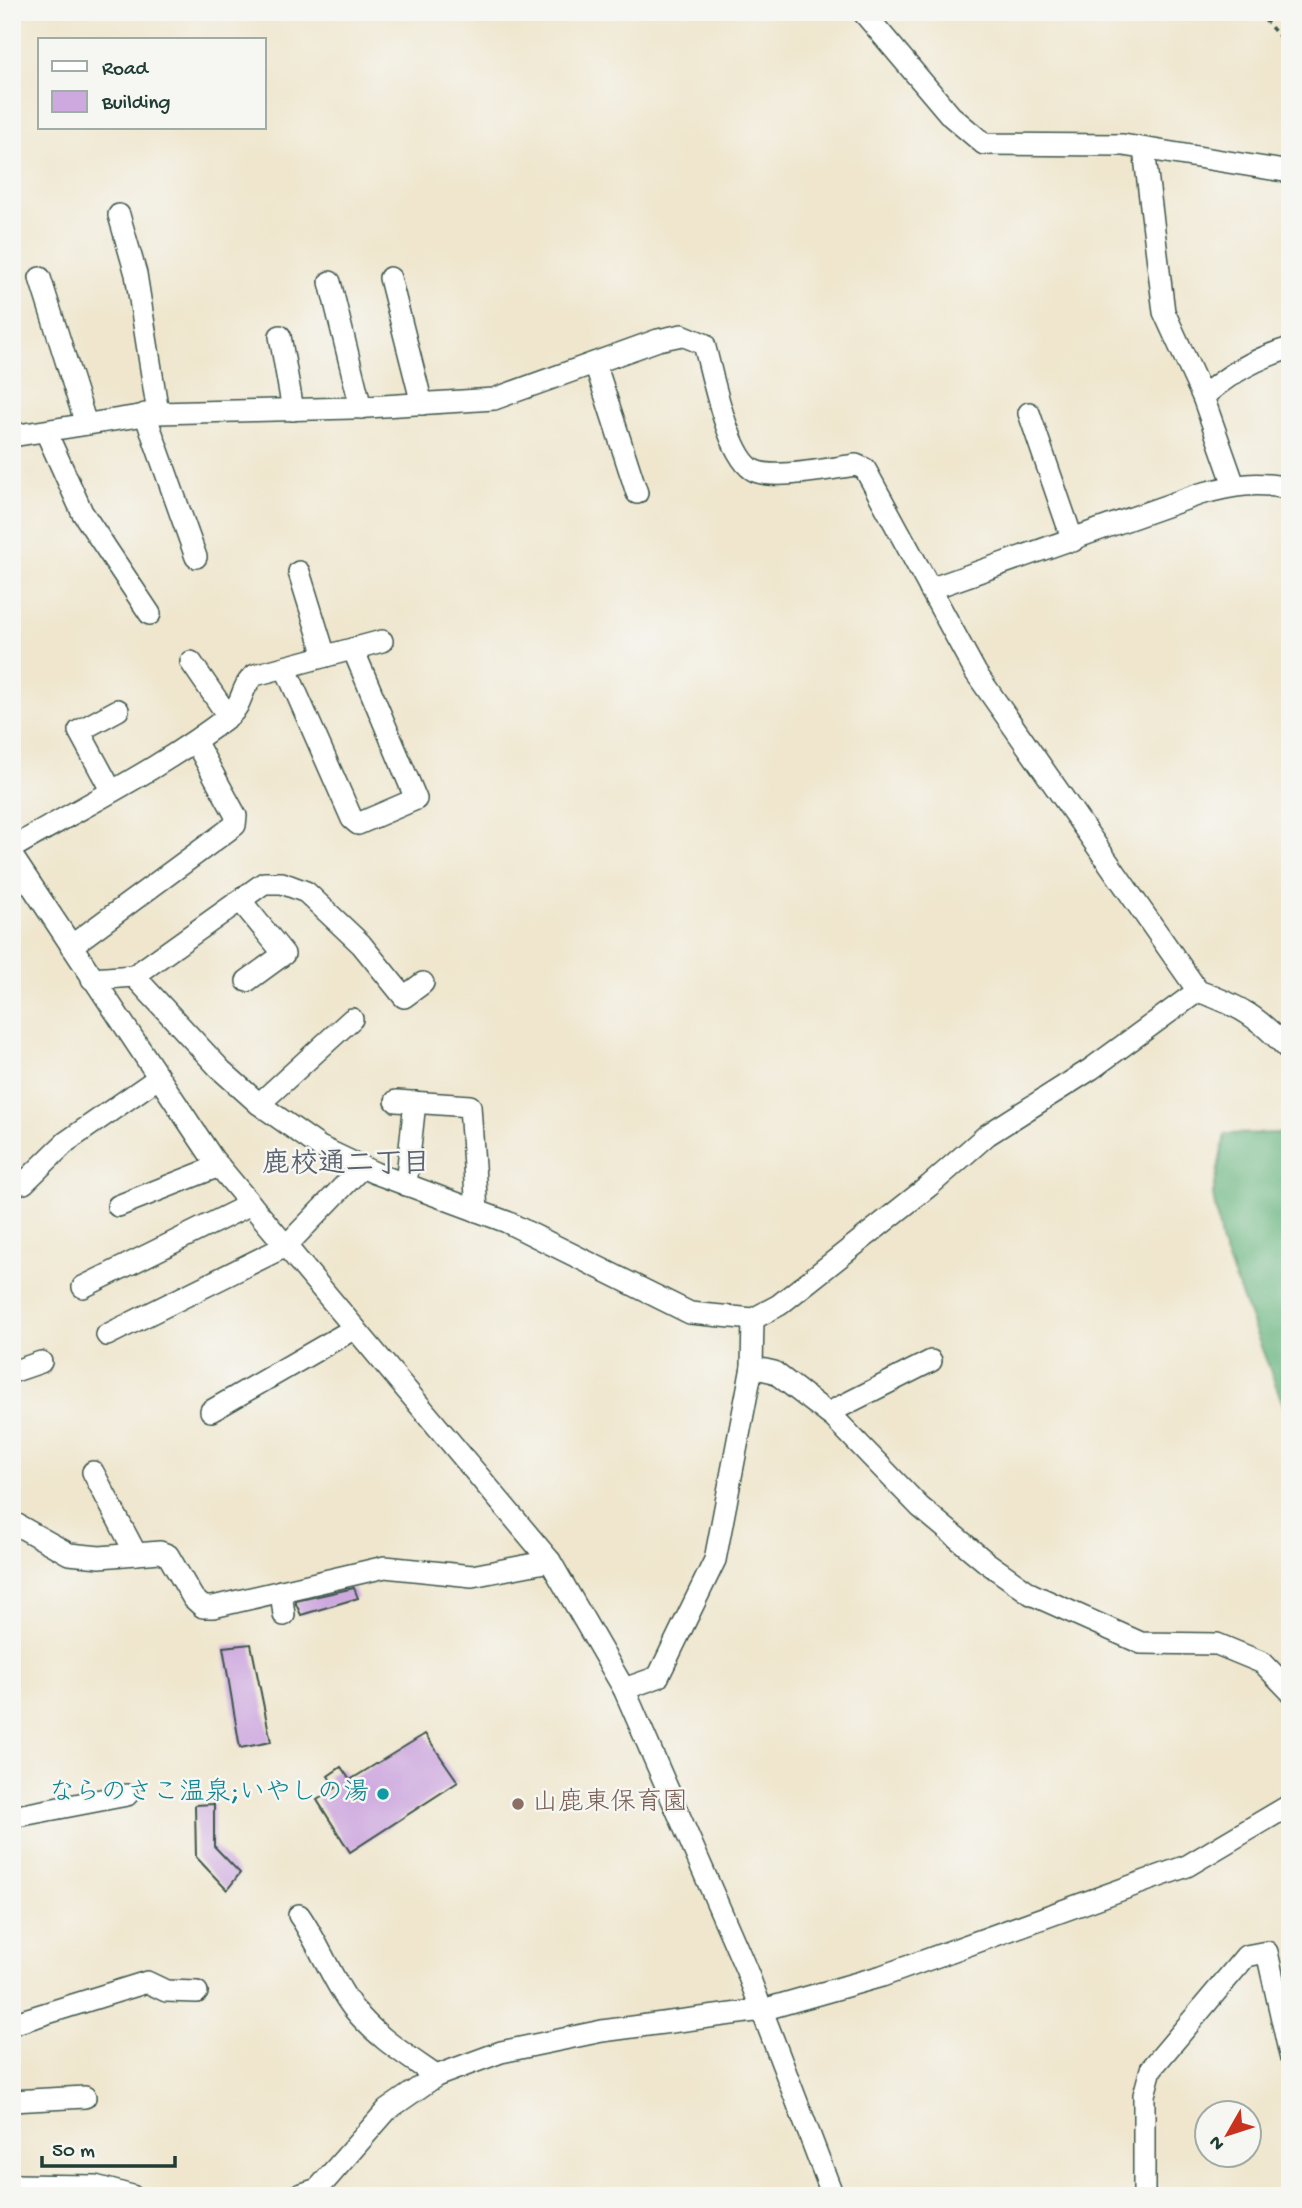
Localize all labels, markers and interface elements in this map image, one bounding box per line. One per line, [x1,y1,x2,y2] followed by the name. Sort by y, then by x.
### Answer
[38,38,266,130] legend
[102,58,150,83] text: Road
[101,92,171,117] text: Building
[262,1148,430,1182] district label: 鹿校通二丁目
[49,1777,369,1810] place label: ならのさこ温泉;いやしの湯
[375,1786,391,1802] marker: ならのさこ温泉;いやしの湯
[532,1787,688,1820] place label: 山鹿東保育園
[510,1796,526,1812] marker: 山鹿東保育園
[1194,2100,1264,2170] north arrow
[42,2124,175,2168] scale bar
[1205,2130,1230,2155] text: N
[52,2140,95,2165] text: 50 m

